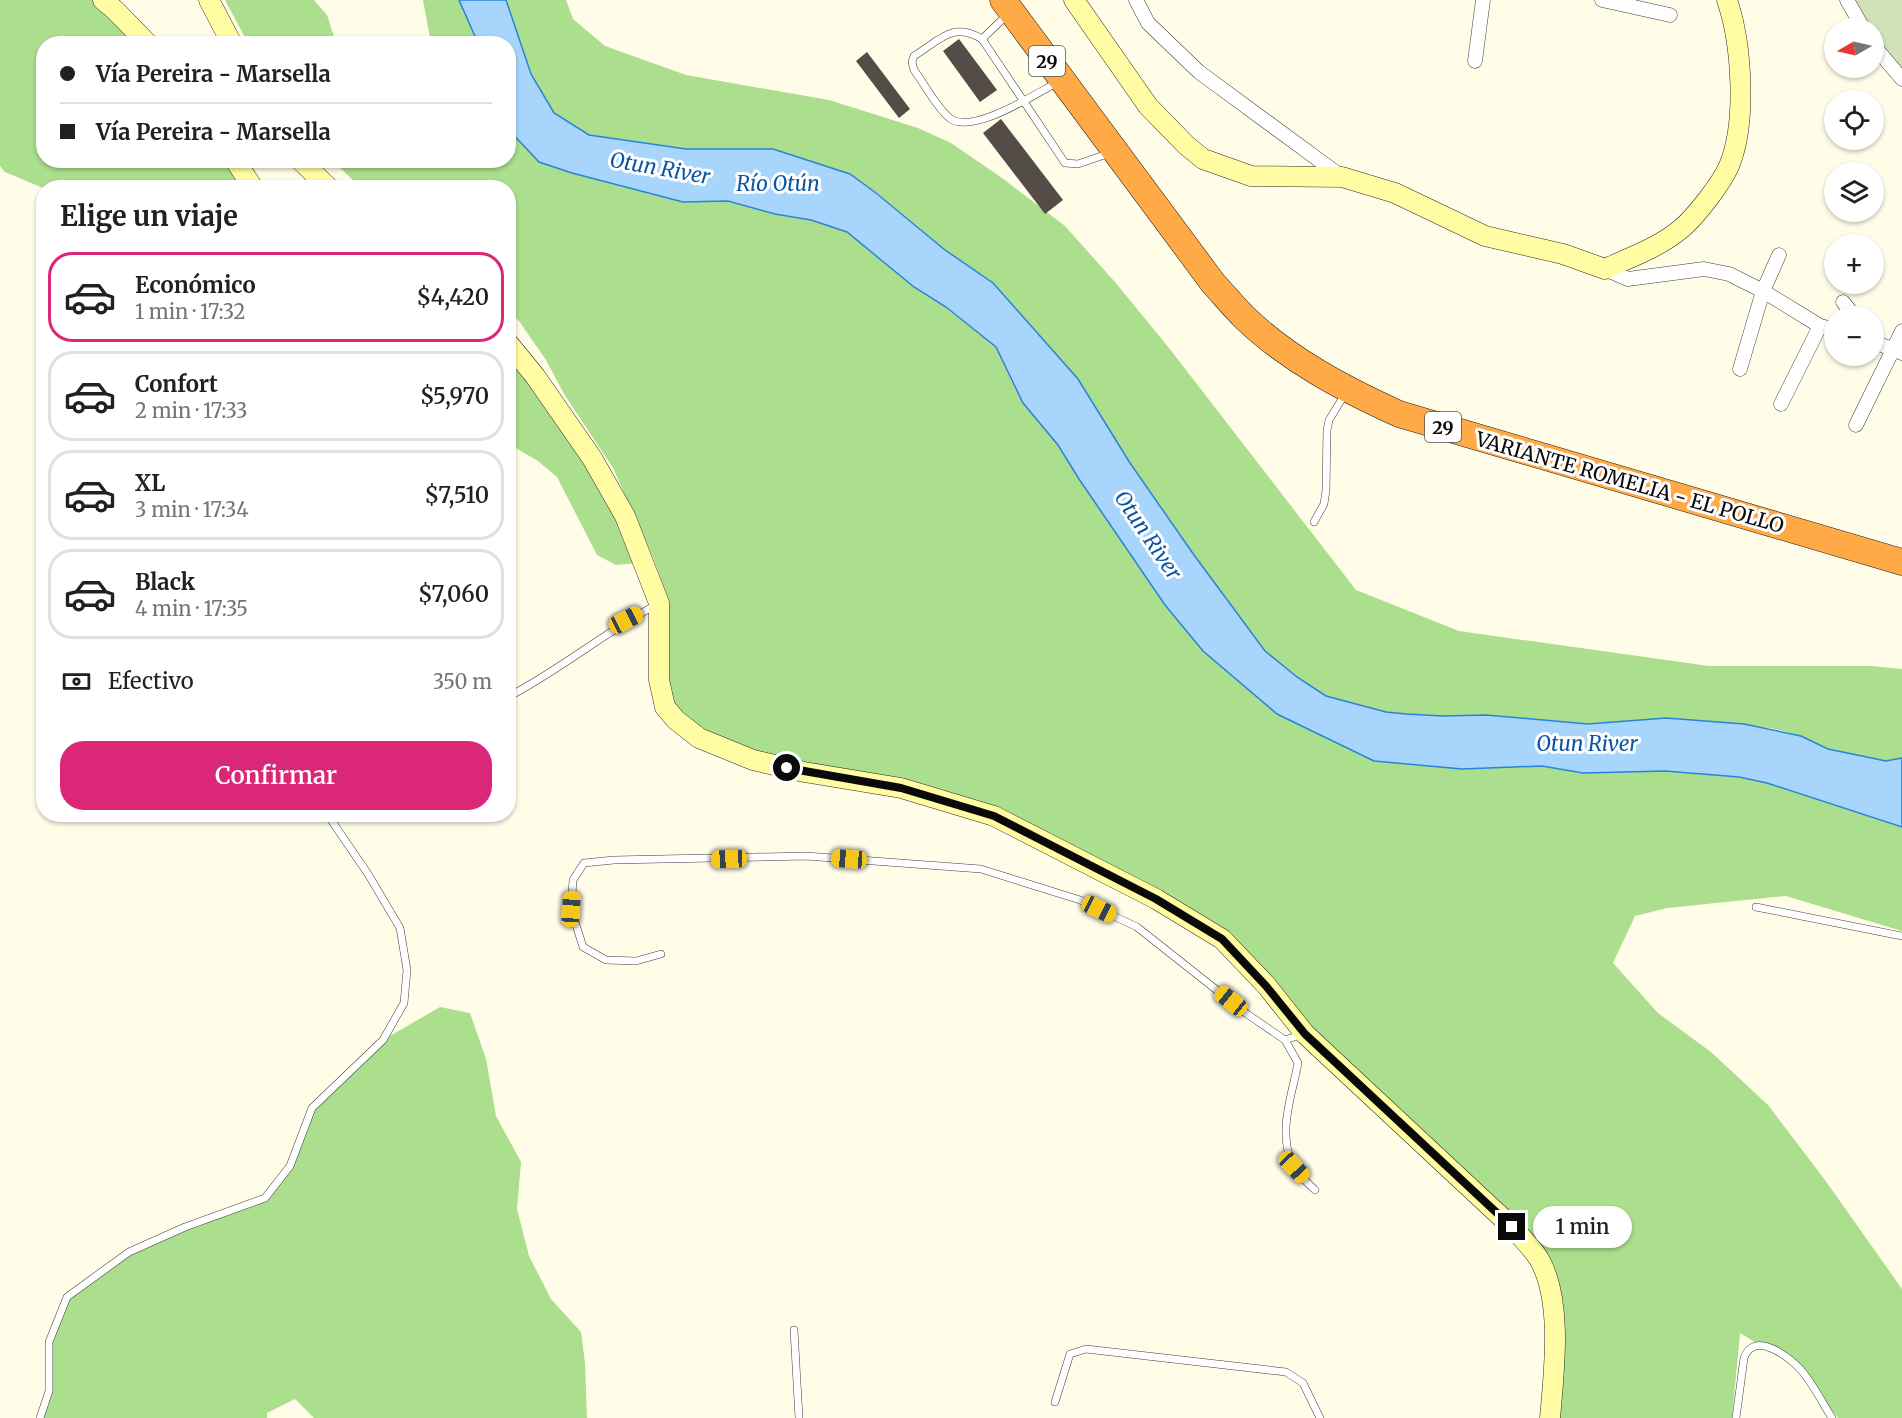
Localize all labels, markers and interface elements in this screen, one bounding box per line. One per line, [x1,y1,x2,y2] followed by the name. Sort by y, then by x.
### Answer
[1824,18,1884,78] north arrow
[1824,18,1884,366] map controls
[1029,46,1065,76] road number: 29
[96,60,331,88] text: Vía Pereira - Marsella
[1824,90,1884,150] button: locate
[96,118,331,146] text: Vía Pereira - Marsella
[608,146,713,190] water label: Otun River
[1824,162,1884,222] button: layers
[736,170,820,197] water label: Río Otún
[60,199,238,233] text: Elige un viaje
[1824,234,1884,294] button: +
[63,270,117,324] icon: car
[135,271,256,299] text: Económico
[417,283,489,311] text: $4,420
[135,299,245,324] text: 1 min · 17:32
[1824,306,1884,366] button: −
[63,369,117,423] icon: car
[135,370,218,398] text: Confort
[420,382,489,410] text: $5,970
[135,398,248,423] text: 2 min · 17:33
[1425,412,1461,442] road number: 29
[1472,426,1787,538] street label: VARIANTE ROMELIA - EL POLLO
[63,468,117,522] icon: car
[135,469,165,497] text: XL
[424,481,489,509] text: $7,510
[1108,485,1188,585] water label: Otun River
[135,497,249,522] text: 3 min · 17:34
[63,567,117,621] icon: car
[135,568,195,596] text: Black
[418,580,489,608] text: $7,060
[135,596,248,621] text: 4 min · 17:35
[606,604,646,636] car
[60,665,93,698] icon: cash
[108,667,194,695] text: Efectivo
[433,669,492,694] text: 350 m
[1536,730,1638,757] water label: Otun River
[60,741,492,810] button: Confirmar
[773,754,800,781] route start
[711,849,747,869] car
[830,849,868,869] car
[561,890,581,928] car
[1079,893,1119,925] car
[1211,983,1251,1019] car
[1275,1148,1313,1186] car
[1533,1206,1632,1248] callout: 1 min
[1498,1213,1525,1240] route end
[1556,1214,1609,1239] text: 1 min

